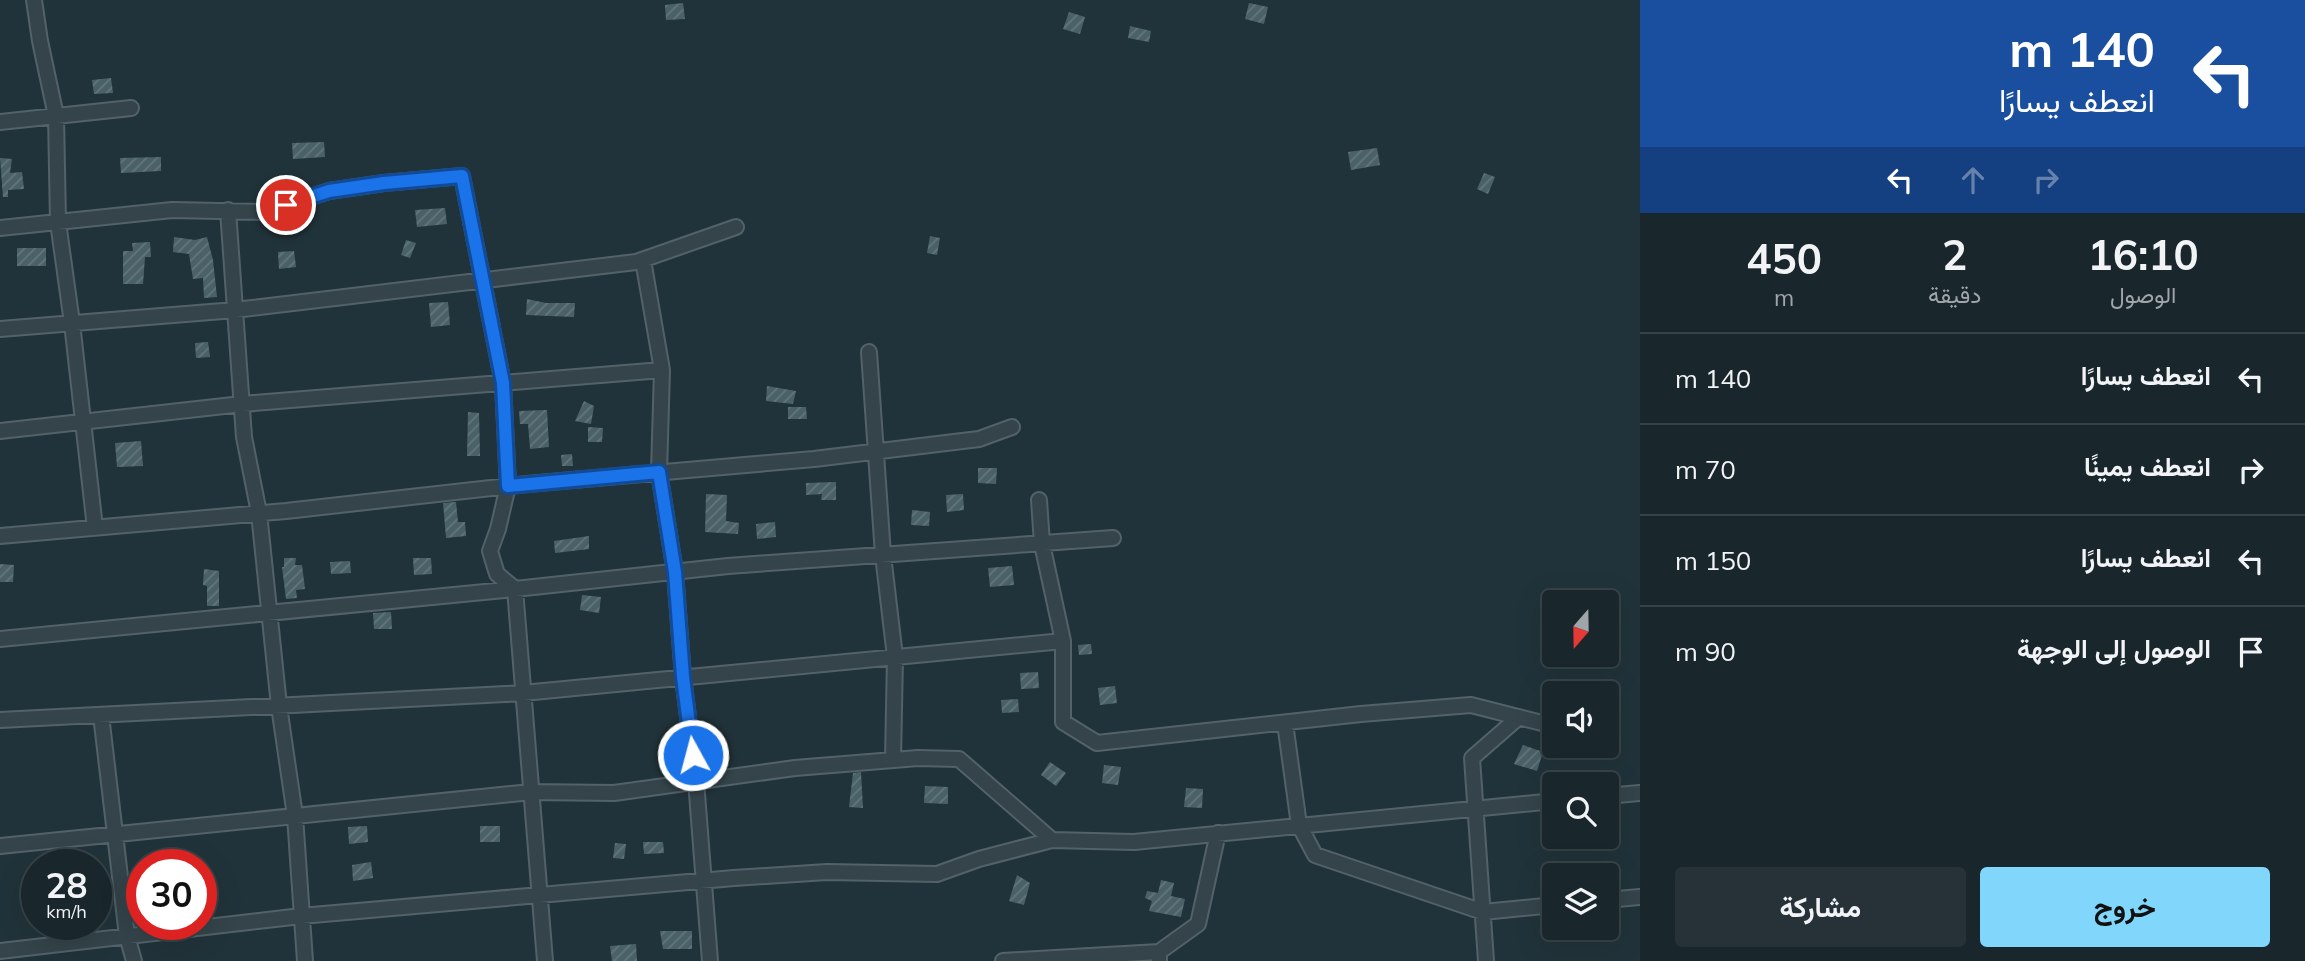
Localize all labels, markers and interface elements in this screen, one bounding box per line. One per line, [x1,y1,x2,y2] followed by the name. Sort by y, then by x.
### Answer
[2009,18,2155,79] text: 140 m
[2179,28,2270,119] icon: left
[1999,80,2155,120] text: انعطف يسارًا
[1881,161,1919,199] icon: left
[1954,161,1992,199] icon: ahead
[2027,161,2065,199] icon: right
[256,175,316,235] pin
[267,186,305,224] icon: arrive
[1942,228,1967,281] text: 2
[2088,228,2199,281] text: 16:10
[1746,232,1822,285] text: 450
[1928,280,1981,309] text: دقيقة
[2110,280,2176,309] text: الوصول
[1774,283,1794,312] text: m
[2081,359,2211,392] text: انعطف يسارًا
[2232,360,2270,398] icon: left
[1675,362,1751,395] text: 140 m
[2084,450,2211,483] text: انعطف يمينًا
[2232,451,2270,489] icon: right
[1675,453,1736,486] text: 70 m
[2081,541,2211,574] text: انعطف يسارًا
[2232,542,2270,580] icon: left
[1675,544,1751,577] text: 150 m
[1542,590,1619,667] north arrow
[1542,590,1619,940] map controls
[2017,632,2211,665] text: الوصول إلى الوجهة
[2232,633,2270,671] icon: arrive
[1675,635,1736,668] text: 90 m
[1542,681,1619,758] button: sound
[656,718,730,792] position arrow
[1542,772,1619,849] button: search
[126,849,217,940] speed limit sign: 30
[45,863,88,907] text: 28
[1542,863,1619,940] button: layers
[1675,867,1966,947] button: مشاركة
[1980,867,2270,947] button: خروج
[46,900,87,923] text: km/h

